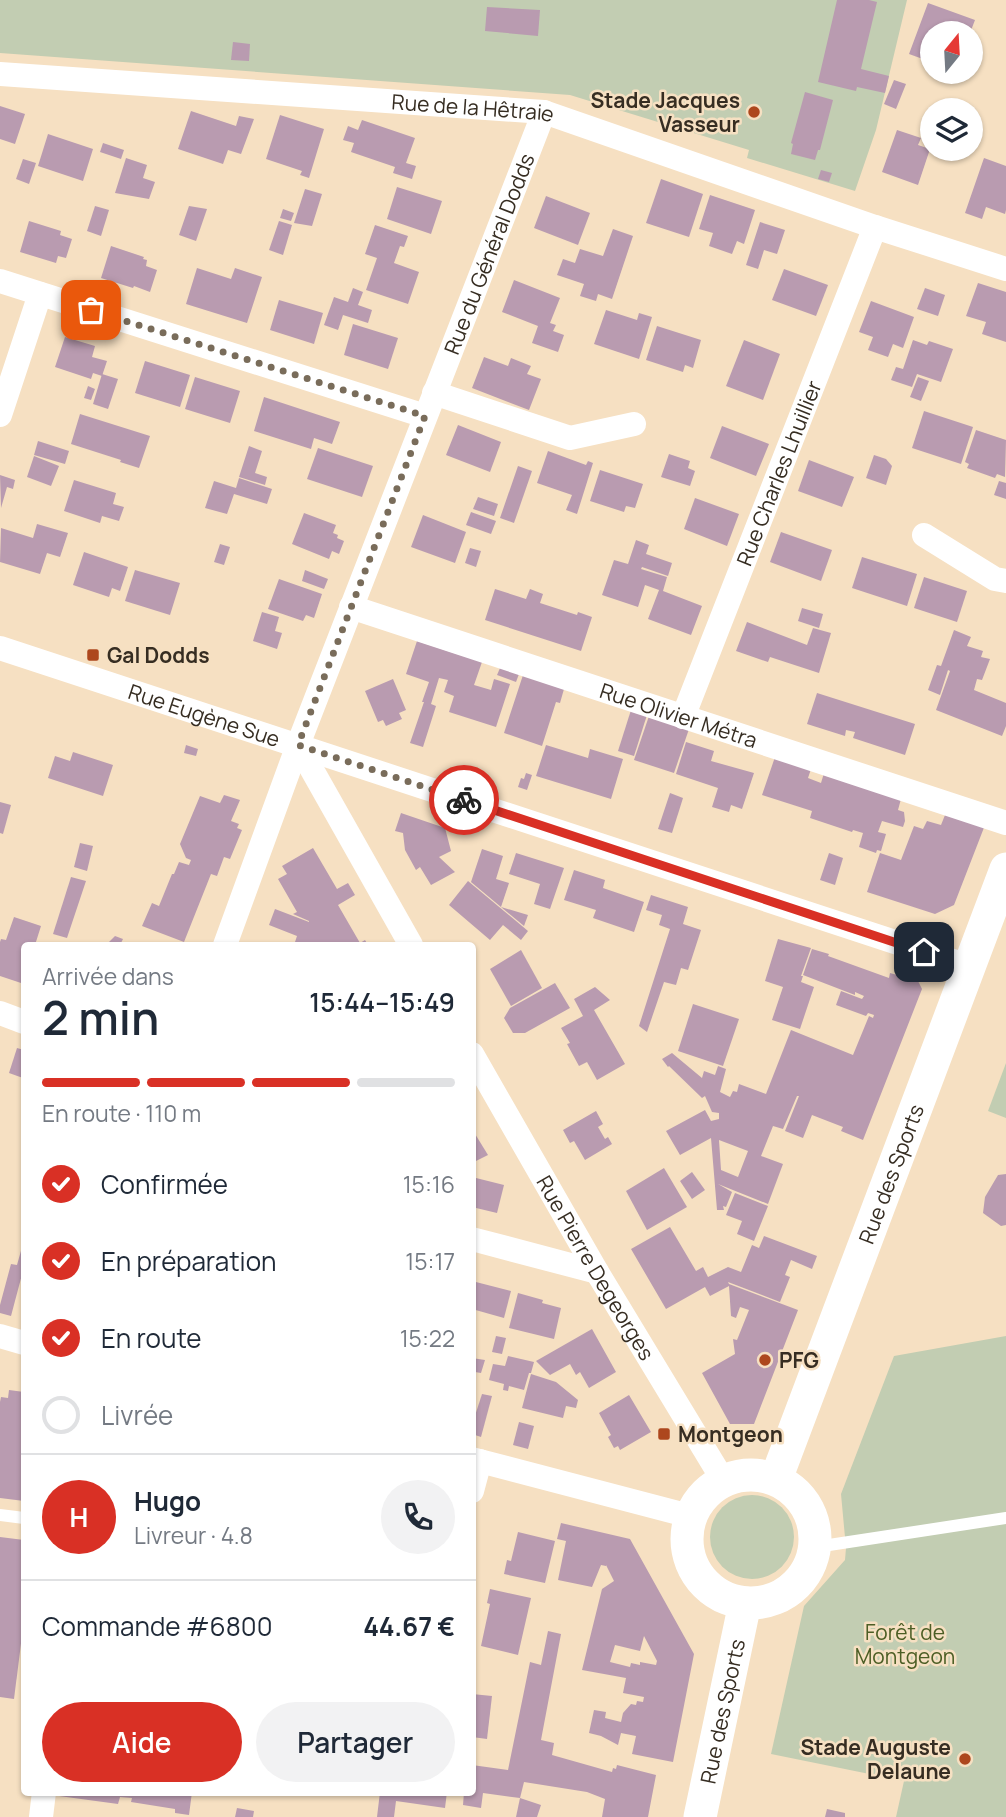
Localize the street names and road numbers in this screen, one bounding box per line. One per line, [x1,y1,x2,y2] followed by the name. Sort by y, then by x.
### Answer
[391,87,558,129] street label: Rue de la Hêtraie
[437,149,541,358] street label: Rue du Général Dodds
[730,376,828,570] street label: Rue Charles Lhuillier
[596,676,761,754] street label: Rue Olivier Métra
[125,677,284,753] street label: Rue Eugène Sue
[852,1100,930,1248] street label: Rue des Sports
[530,1170,661,1365] street label: Rue Pierre Degeorges
[693,1636,751,1786] street label: Rue des Sports

